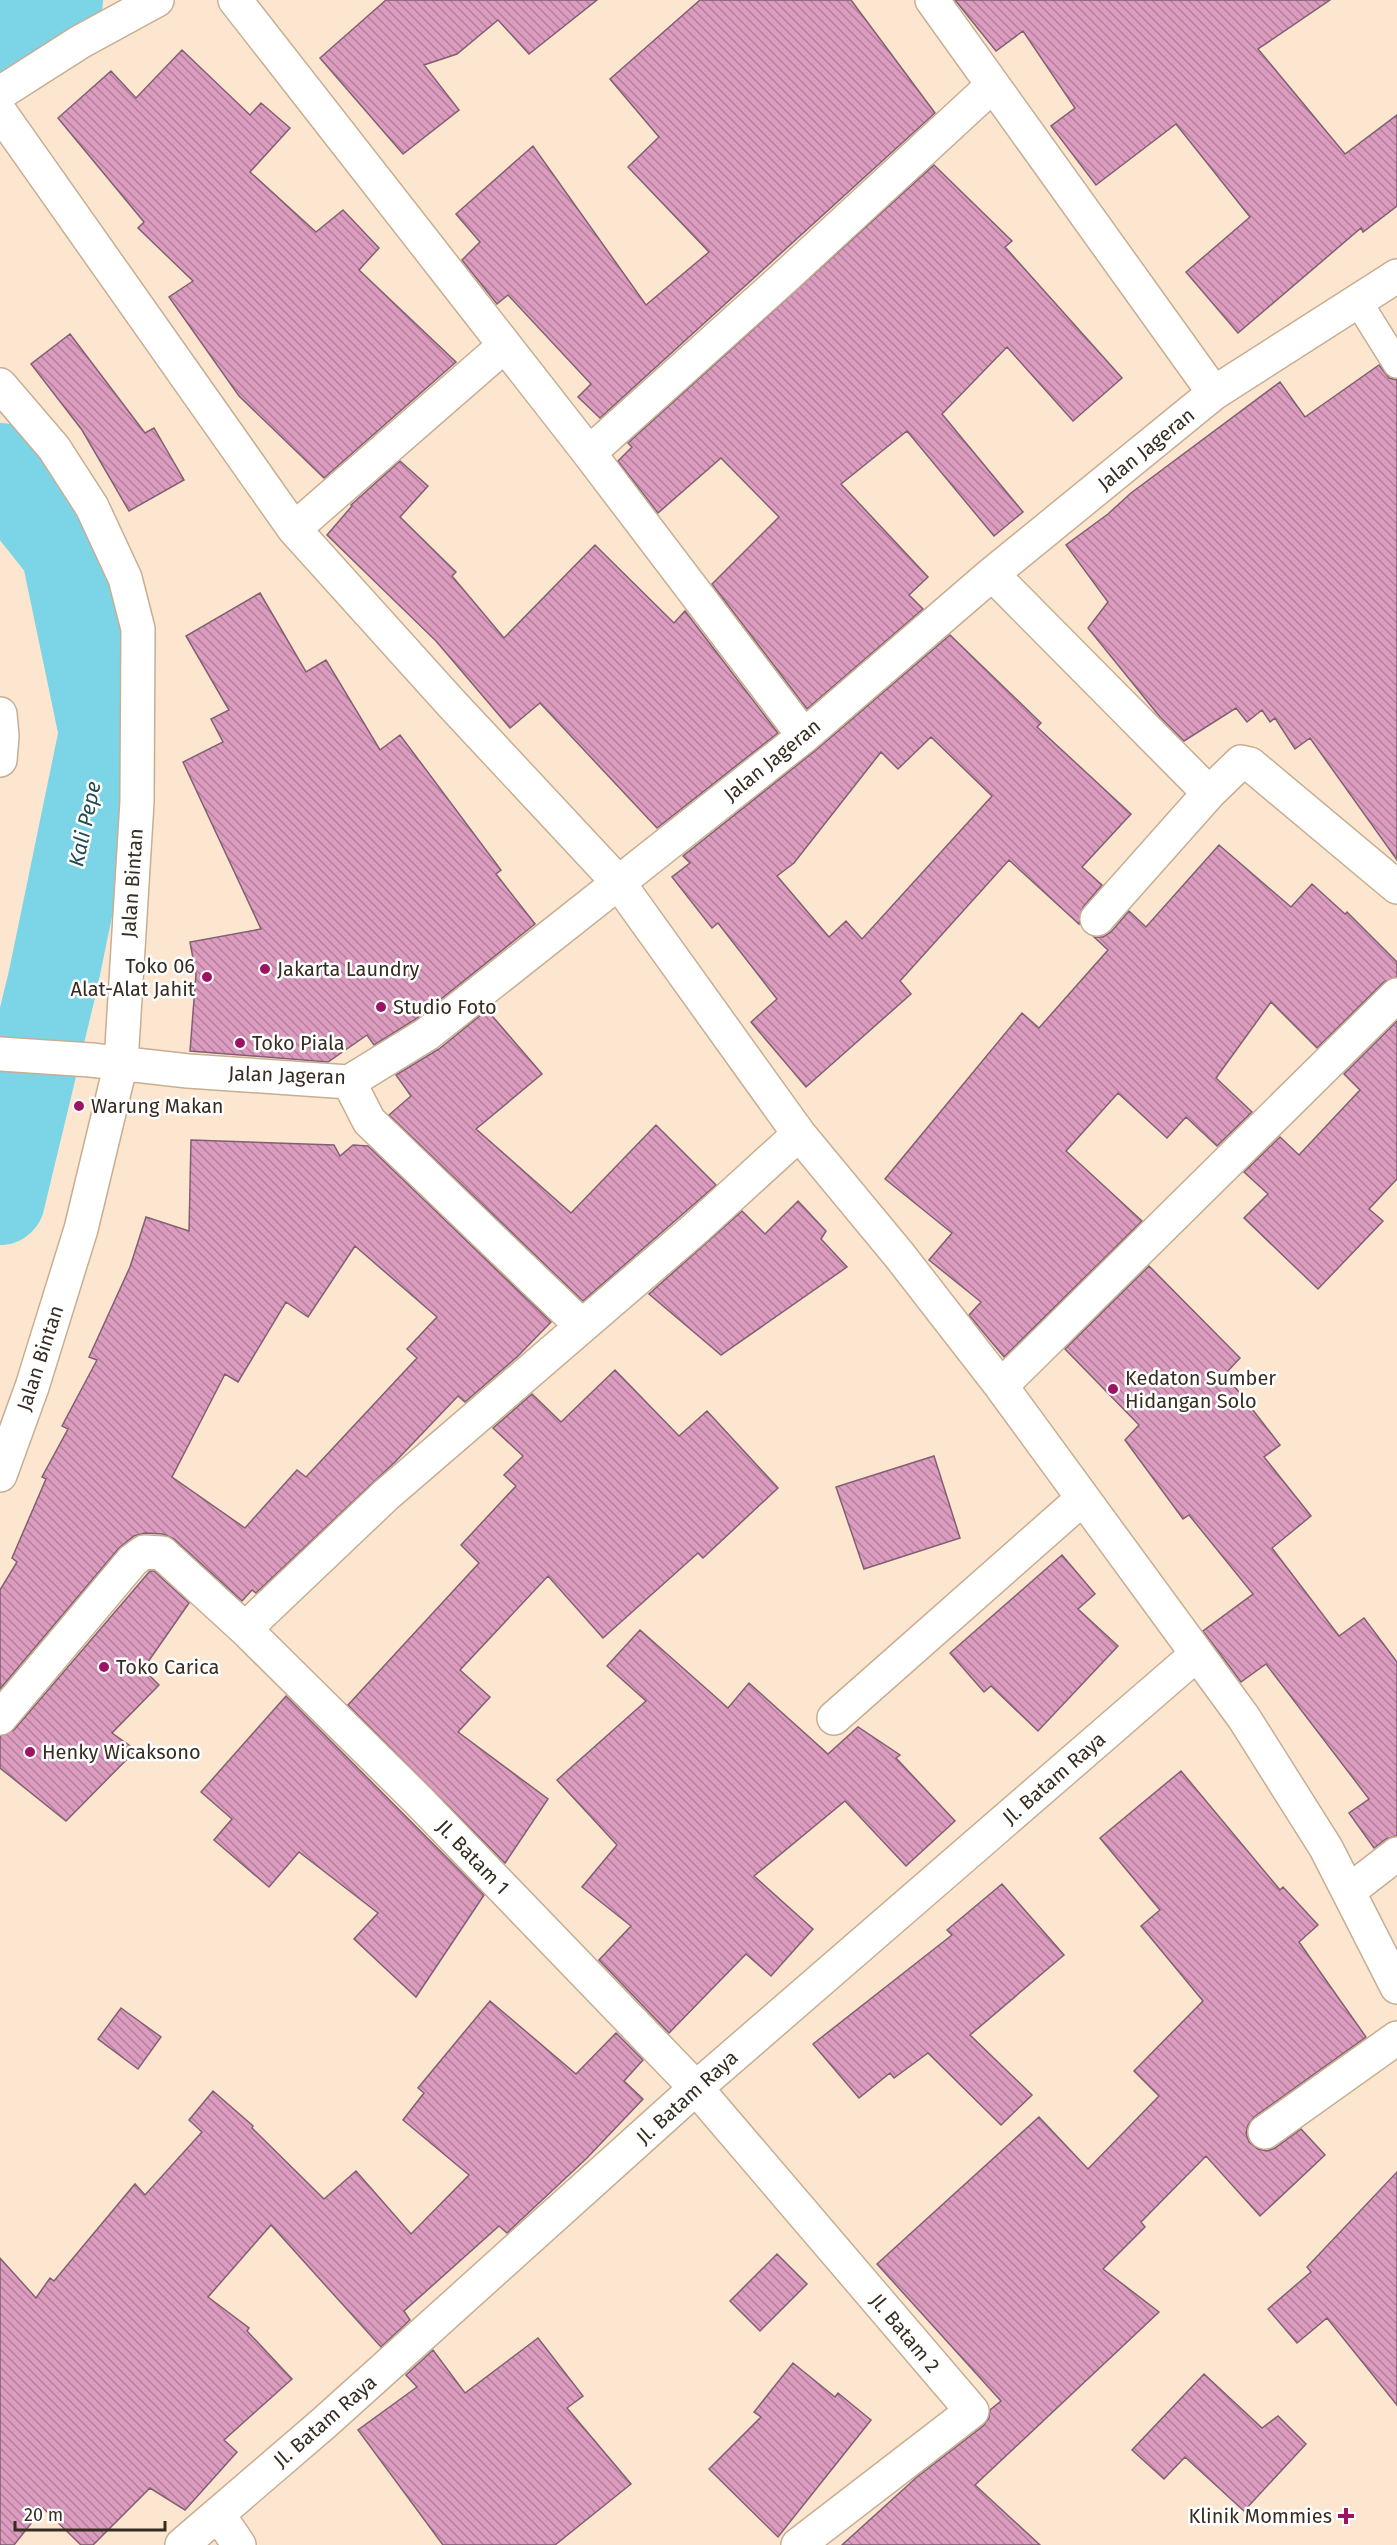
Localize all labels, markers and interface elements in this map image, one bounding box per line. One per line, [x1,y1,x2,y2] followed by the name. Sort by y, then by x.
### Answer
[1093,403,1199,495] street label: Jalan Jageran
[719,714,825,806] street label: Jalan Jageran
[63,779,107,869] water label: Kali Pepe
[116,827,148,939] street label: Jalan Bintan
[70,954,196,1001] place label: Toko 06 Alat-Alat Jahit
[277,957,419,981] place label: Jakarta Laundry
[258,962,272,976] marker: Jakarta Laundry
[200,970,214,984] marker: Toko 06 Alat-Alat Jahit
[393,995,497,1019] place label: Studio Foto
[374,1000,388,1014] marker: Studio Foto
[252,1031,345,1055] place label: Toko Piala
[233,1036,247,1050] marker: Toko Piala
[228,1061,346,1089] street label: Jalan Jageran
[91,1094,224,1118] place label: Warung Makan
[72,1099,86,1113] marker: Warung Makan
[12,1302,68,1414] street label: Jalan Bintan
[1125,1366,1276,1413] place label: Kedaton Sumber Hidangan Solo
[1106,1382,1120,1396] marker: Kedaton Sumber Hidangan Solo
[116,1655,219,1679] place label: Toko Carica
[97,1660,111,1674] marker: Toko Carica
[998,1727,1110,1829] street label: Jl. Batam Raya
[42,1740,201,1764] place label: Henky Wicaksono
[23,1745,37,1759] marker: Henky Wicaksono
[432,1815,514,1899] street label: Jl. Batam 1
[631,2045,743,2149] street label: Jl. Batam Raya
[865,2289,945,2377] street label: Jl. Batam 2
[269,2370,381,2472] street label: Jl. Batam Raya
[15,2494,165,2532] scale bar
[24,2504,63,2526] text: 20 m
[1188,2504,1332,2528] place label: Klinik Mommies
[1337,2507,1355,2525] marker: Klinik Mommies

